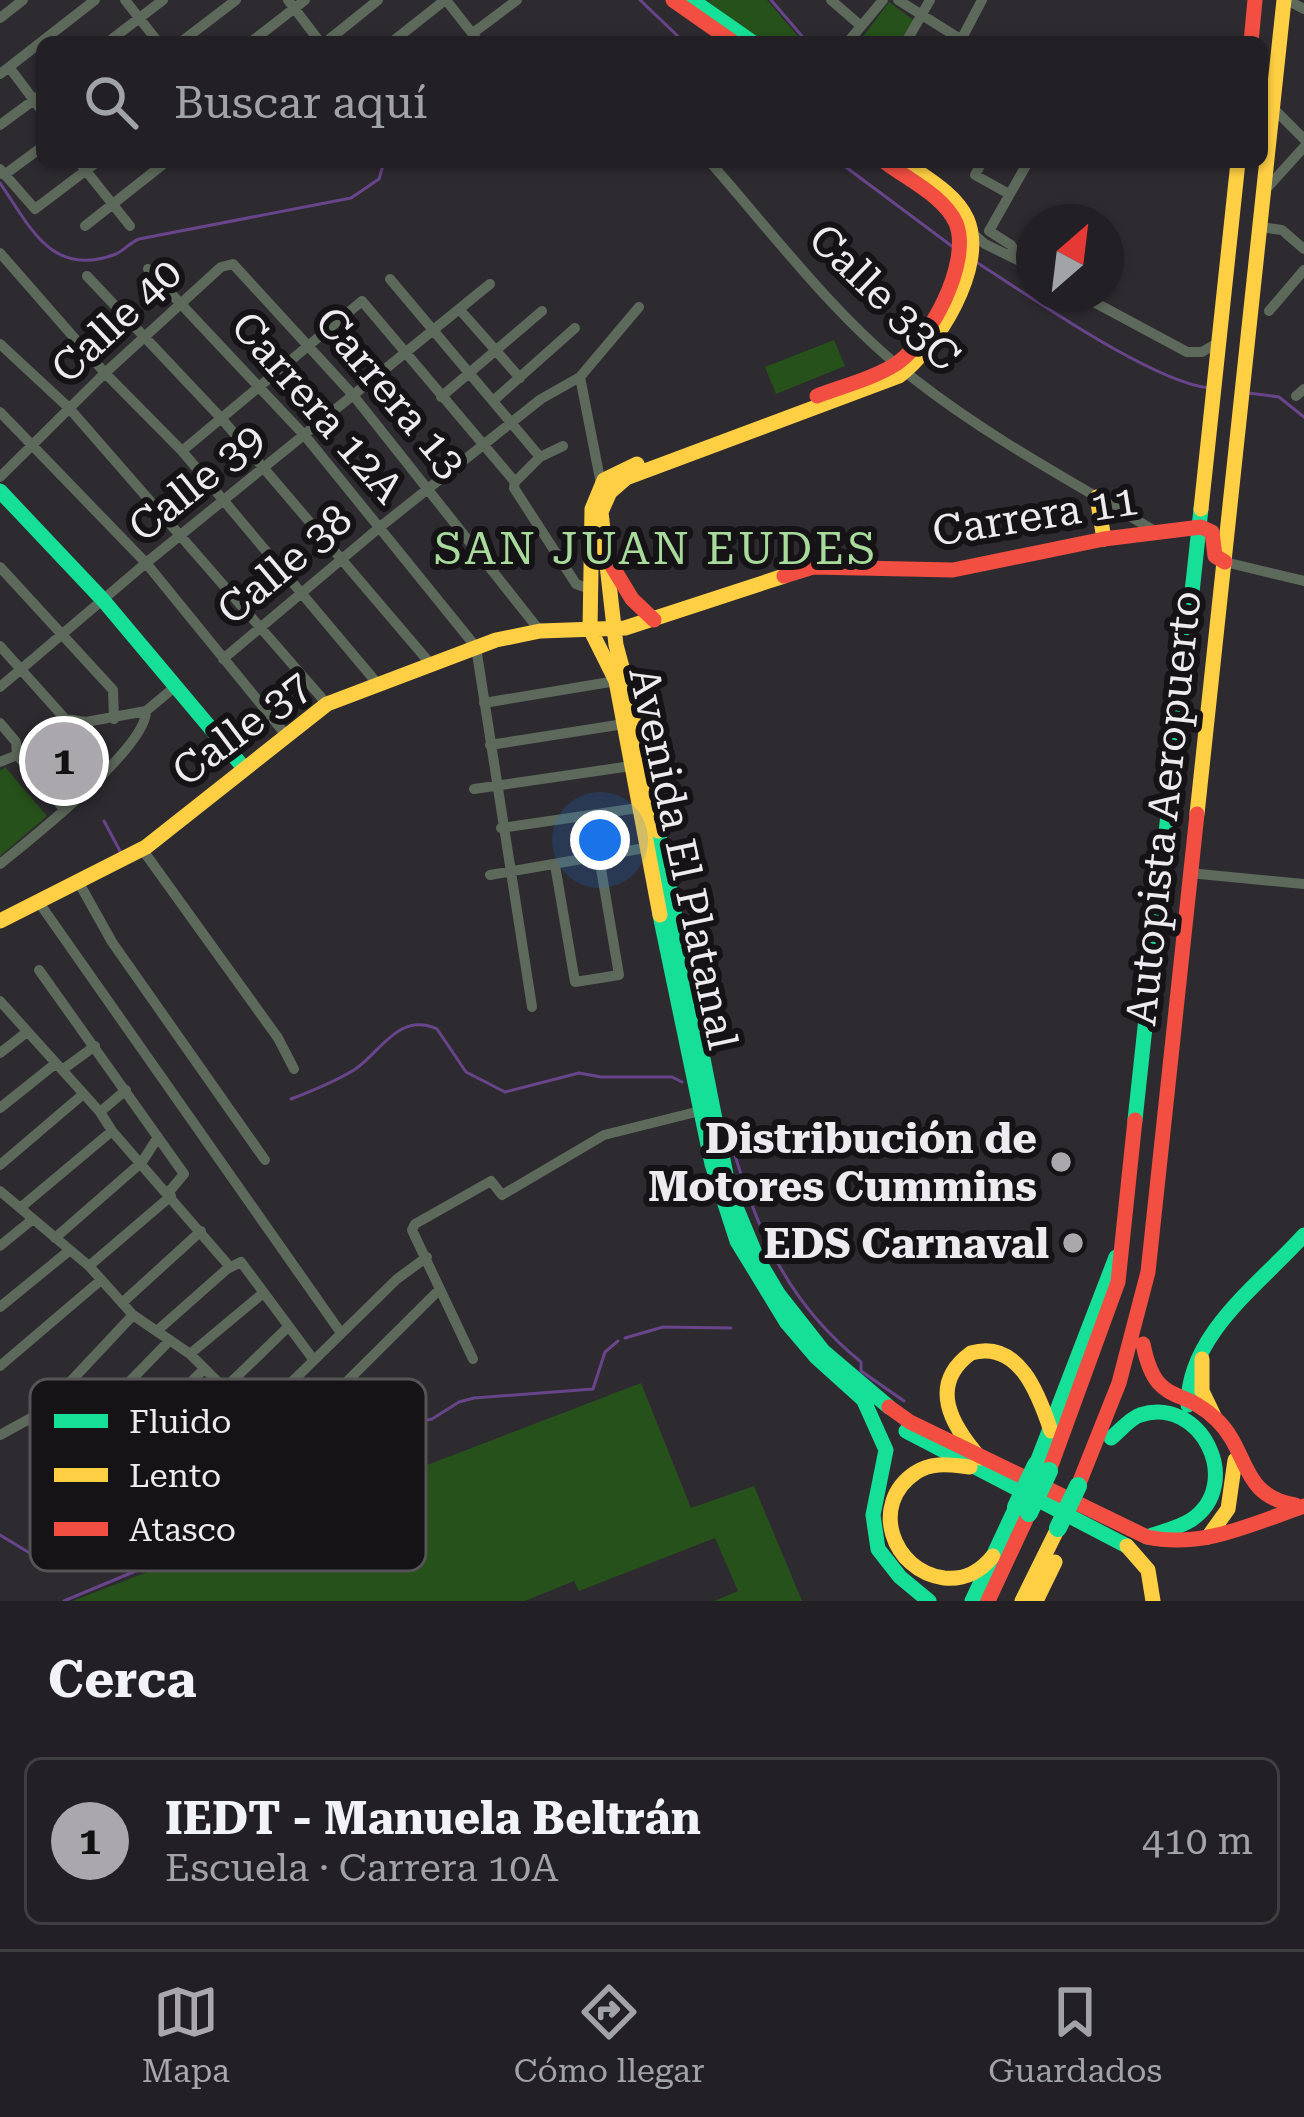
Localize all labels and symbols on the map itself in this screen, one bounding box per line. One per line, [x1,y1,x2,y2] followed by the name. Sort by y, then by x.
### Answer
[1016,204,1124,312] north arrow
[799,214,970,381] street label: Calle 33C
[41,248,191,393] street label: Calle 40
[305,297,476,487] street label: Carrera 13
[221,302,414,513] street label: Carrera 12A
[119,413,274,552] street label: Calle 39
[929,475,1141,556] street label: Carrera 11
[207,494,361,634] street label: Calle 38
[434,522,878,575] district label: SAN JUAN EUDES
[1116,588,1211,1028] street label: Autopista Aeropuerto
[163,661,320,796] street label: Calle 37
[619,663,748,1053] street label: Avenida El Platanal
[25,716,103,806] pin: 1
[570,810,630,870] your location
[648,1114,1037,1211] place label: Distribución de Motores Cummins
[1048,1149,1074,1175] marker: Distribución de Motores Cummins
[764,1219,1049,1268] place label: EDS Carnaval
[1060,1230,1086,1256] marker: EDS Carnaval
[30,1379,426,1571] legend
[129,1402,232,1441] text: Fluido
[129,1456,221,1495] text: Lento
[129,1510,236,1549] text: Atasco

